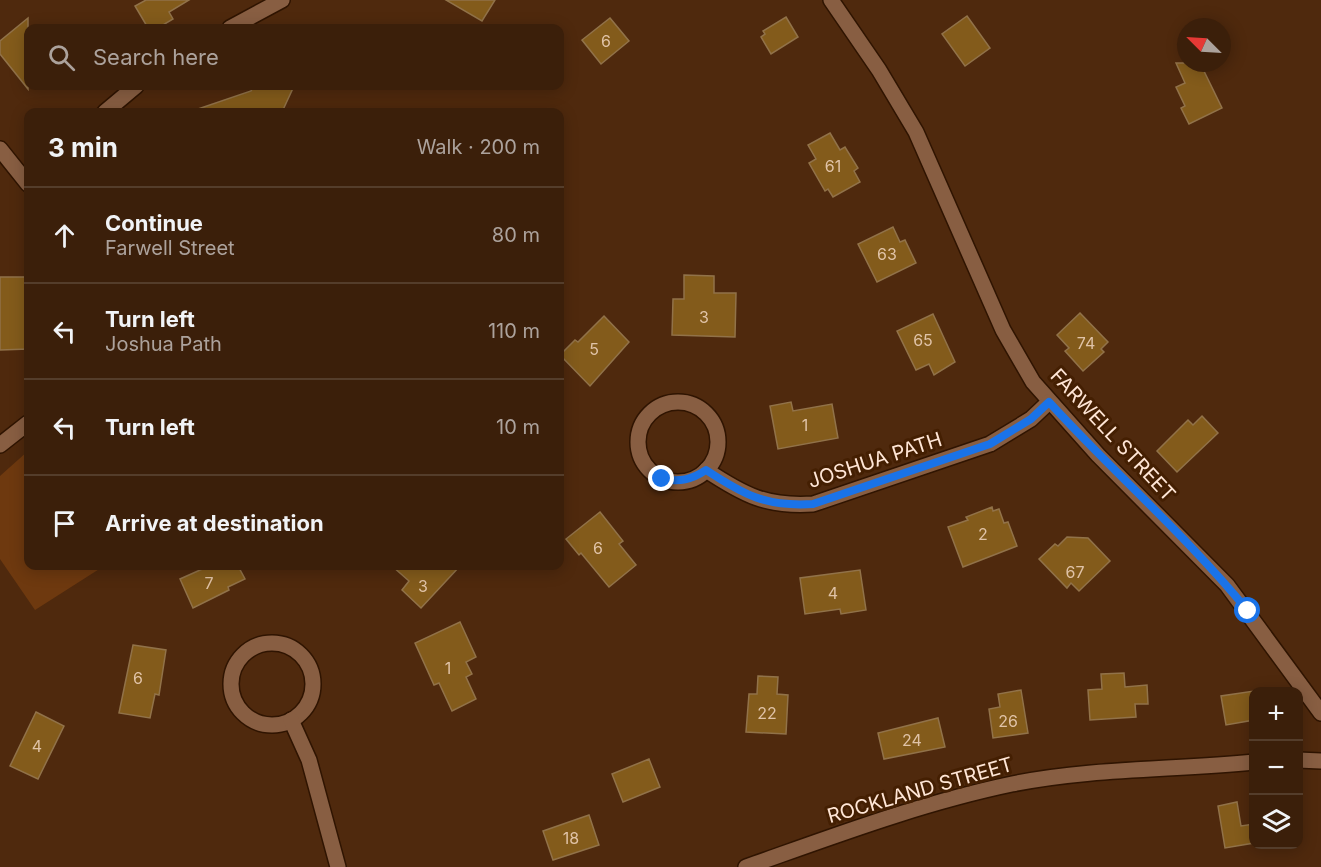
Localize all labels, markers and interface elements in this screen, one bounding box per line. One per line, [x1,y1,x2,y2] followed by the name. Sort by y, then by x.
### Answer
[1177,18,1231,72] north arrow
[24,24,564,90] search box
[601,31,611,51] house number: 6
[45,41,78,74] icon: search
[93,44,219,70] text: Search here
[48,132,118,163] text: 3 min
[417,135,540,159] text: Walk · 200 m
[825,156,841,176] house number: 61
[105,210,203,236] text: Continue
[48,219,81,252] icon: ahead
[492,223,540,247] text: 80 m
[105,236,235,260] text: Farwell Street
[877,244,897,264] house number: 63
[105,306,195,332] text: Turn left
[699,307,709,327] house number: 3
[48,315,81,348] icon: left
[488,319,540,343] text: 110 m
[913,330,933,350] house number: 65
[105,332,222,356] text: Joshua Path
[1077,333,1095,353] house number: 74
[589,339,599,359] house number: 5
[1046,364,1180,506] street label: FARWELL STREET
[48,411,81,444] icon: left
[105,414,195,440] text: Turn left
[496,415,540,439] text: 10 m
[802,415,808,435] house number: 1
[805,427,945,493] street label: JOSHUA PATH
[648,465,674,491] route end
[48,507,81,540] icon: arrive
[105,510,324,536] text: Arrive at destination
[978,524,988,544] house number: 2
[593,538,603,558] house number: 6
[1066,562,1084,582] house number: 67
[204,573,214,593] house number: 7
[418,576,428,596] house number: 3
[828,583,838,603] house number: 4
[1234,597,1260,623] route start
[445,658,451,678] house number: 1
[133,668,143,688] house number: 6
[1249,687,1303,849] map controls
[1249,687,1303,741] button: +
[757,703,777,723] house number: 22
[998,711,1018,731] house number: 26
[902,730,922,750] house number: 24
[32,736,42,756] house number: 4
[1249,741,1303,795] button: −
[824,752,1016,828] street label: ROCKLAND STREET
[1249,795,1303,849] button: layers
[563,828,579,848] house number: 18

